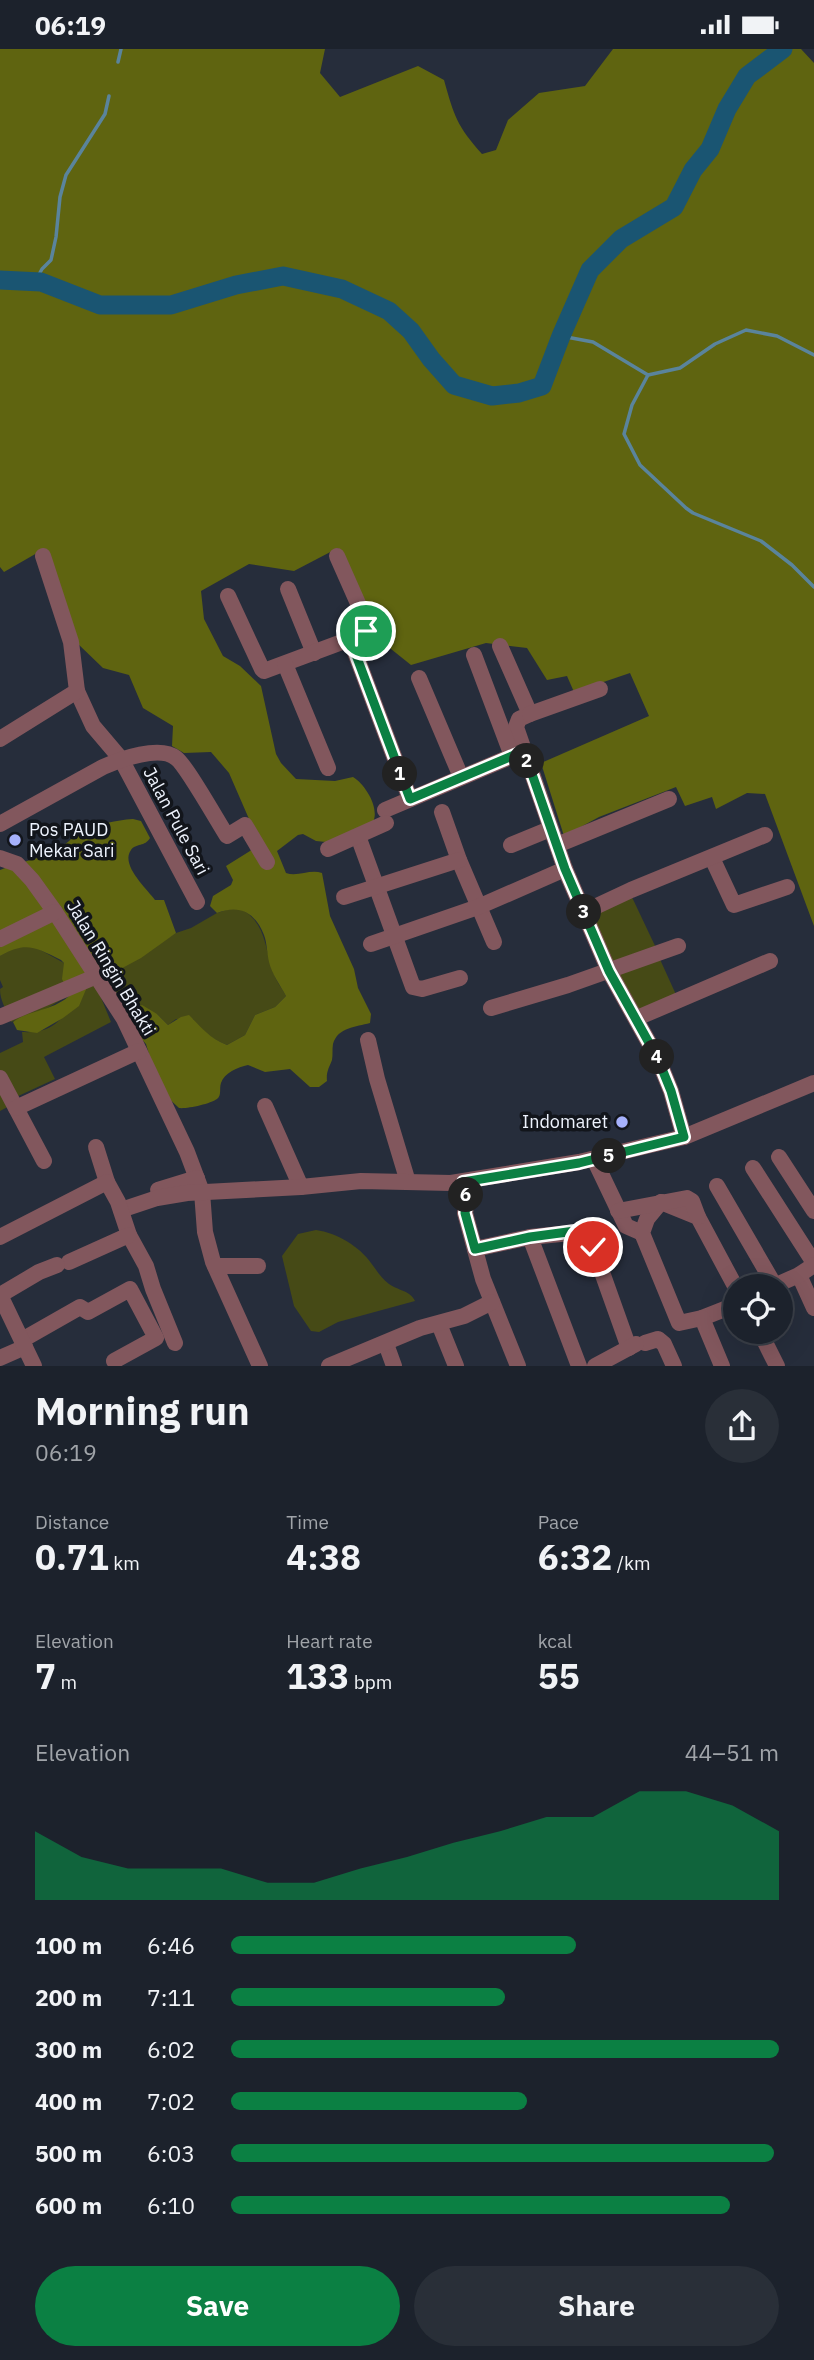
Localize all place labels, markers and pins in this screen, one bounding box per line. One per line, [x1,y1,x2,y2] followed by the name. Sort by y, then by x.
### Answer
[336,601,396,661] pin
[510,743,544,779] pin: 2
[382,757,418,791] pin: 1
[29,818,115,862] place label: Pos PAUD Mekar Sari
[7,832,23,848] marker: Pos PAUD Mekar Sari
[566,895,602,929] pin: 3
[640,1039,674,1075] pin: 4
[522,1110,608,1133] place label: Indomaret
[614,1114,630,1130] marker: Indomaret
[592,1139,626,1173] pin: 5
[448,1177,484,1213] pin: 6
[563,1217,623,1277] pin

